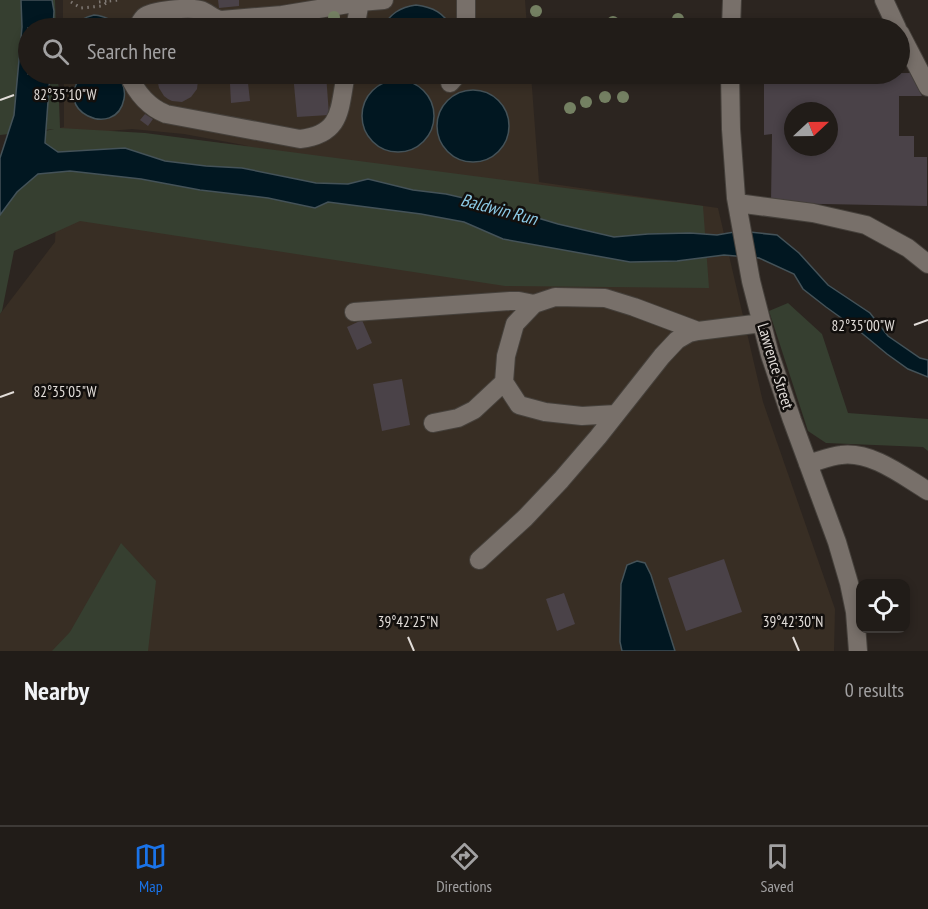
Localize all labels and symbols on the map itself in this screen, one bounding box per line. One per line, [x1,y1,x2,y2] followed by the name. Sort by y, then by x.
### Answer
[33,85,97,104] text: 82°35'10"W
[784,102,838,156] north arrow
[458,188,541,231] water label: Baldwin Run
[831,316,895,335] text: 82°35'00"W
[753,321,799,412] street label: Lawrence Street
[33,382,97,401] text: 82°35'05"W
[378,612,438,631] text: 39°42'25"N
[763,612,823,631] text: 39°42'30"N

